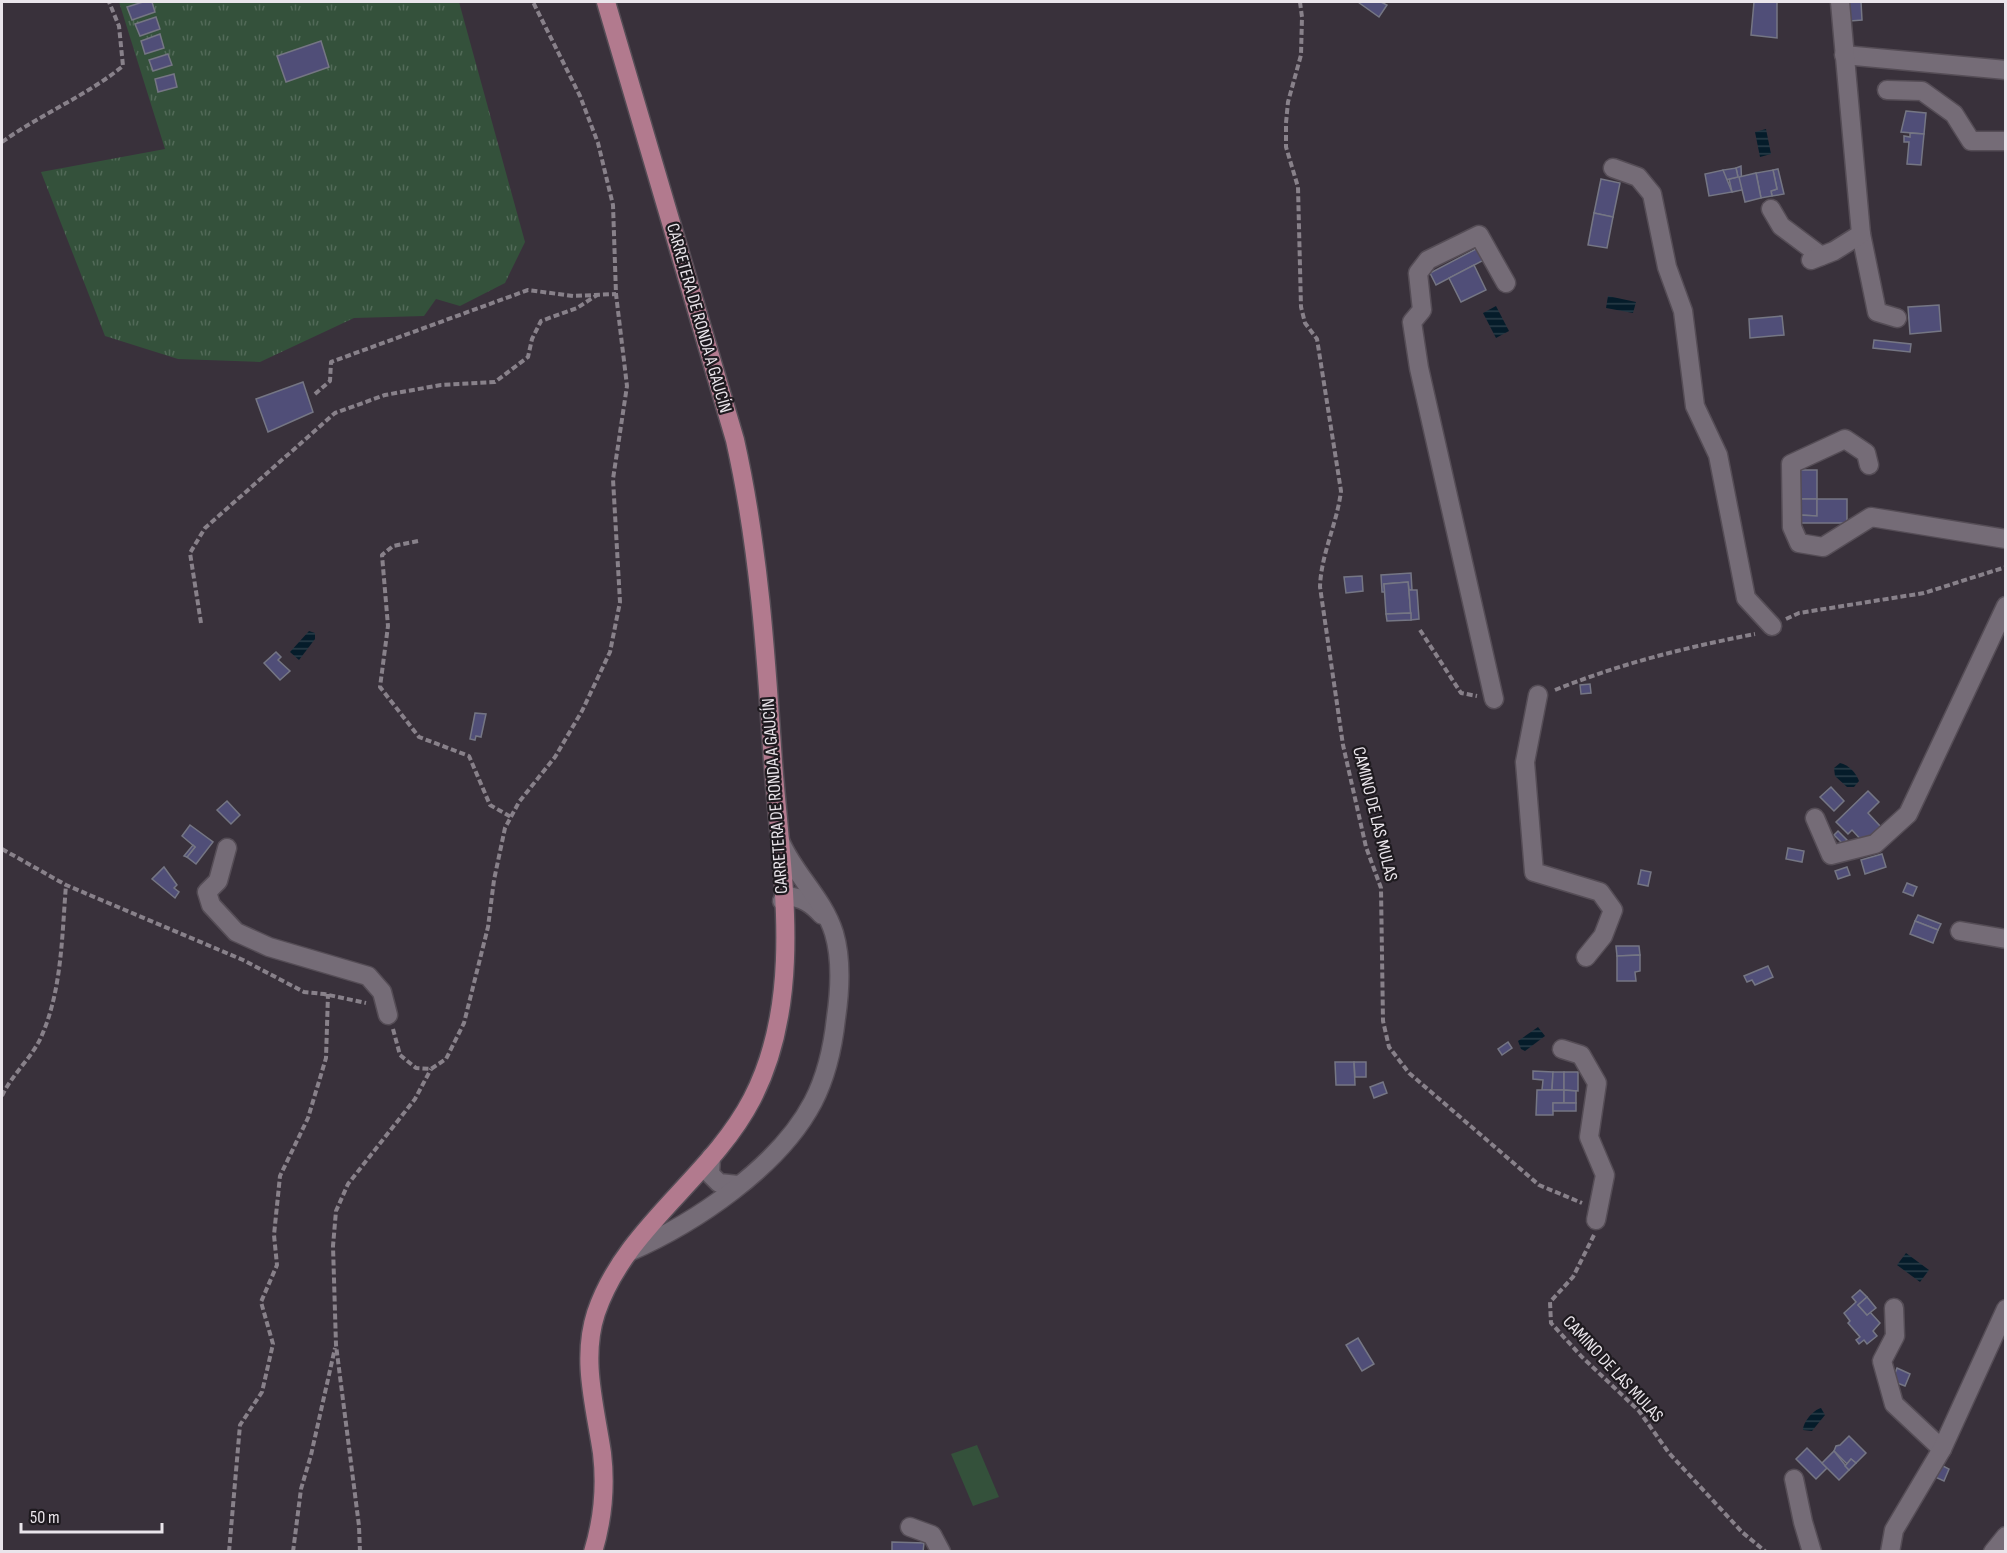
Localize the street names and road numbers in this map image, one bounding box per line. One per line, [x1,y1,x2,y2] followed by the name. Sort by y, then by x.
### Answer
[662,221,736,415] street label: CARRETERA DE RONDA A GAUCÍN
[758,697,792,895] street label: CARRETERA DE RONDA A GAUCÍN
[1348,745,1402,884] street label: CAMINO DE LAS MULAS
[1558,1311,1668,1427] street label: CAMINO DE LAS MULAS

